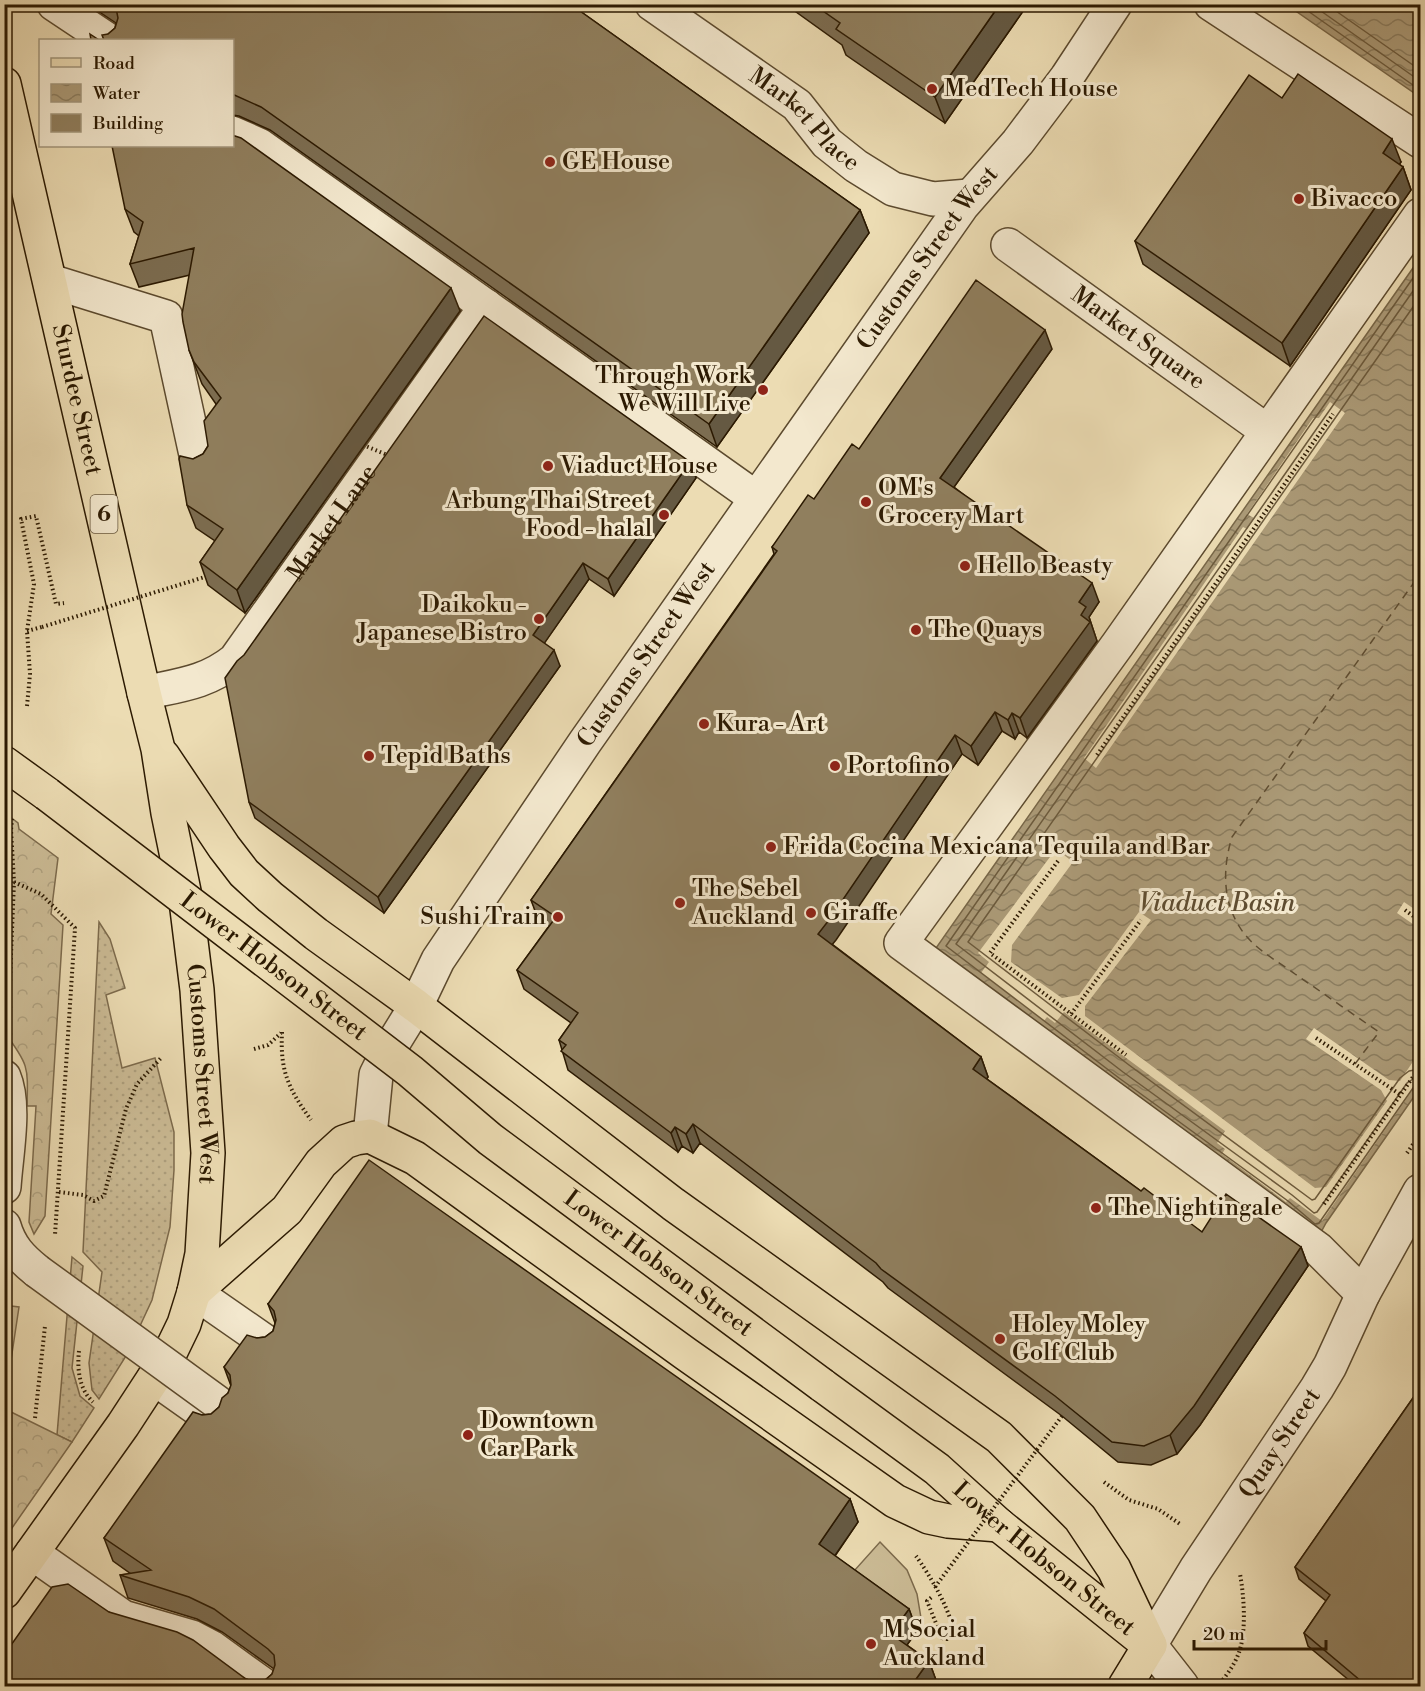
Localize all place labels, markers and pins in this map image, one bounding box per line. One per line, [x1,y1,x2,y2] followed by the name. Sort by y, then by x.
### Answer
[944,74,1118,104] place label: MedTech House
[925,82,939,96] marker: MedTech House
[562,147,670,177] place label: GE House
[543,155,557,169] marker: GE House
[1310,184,1398,214] place label: Bivacco
[1292,192,1306,206] marker: Bivacco
[595,361,752,419] place label: Through Work We Will Live
[756,383,770,397] marker: Through Work We Will Live
[559,451,718,481] place label: Viaduct House
[541,459,555,473] marker: Viaduct House
[878,473,1025,531] place label: OM's Grocery Mart
[444,486,652,544] place label: Arbung Thai Street Food - halal
[859,495,873,509] marker: OM's Grocery Mart
[657,508,671,522] marker: Arbung Thai Street Food - halal
[977,551,1113,581] place label: Hello Beasty
[958,559,972,573] marker: Hello Beasty
[356,590,527,648] place label: Daikoku - Japanese Bistro
[532,612,546,626] marker: Daikoku - Japanese Bistro
[928,615,1042,645] place label: The Quays
[909,623,923,637] marker: The Quays
[716,709,826,739] place label: Kura - Art
[697,717,711,731] marker: Kura - Art
[381,741,511,771] place label: Tepid Baths
[362,749,376,763] marker: Tepid Baths
[847,751,950,781] place label: Portofino
[828,759,842,773] marker: Portofino
[783,832,1210,862] place label: Frida Cocina Mexicana Tequila and Bar
[764,840,778,854] marker: Frida Cocina Mexicana Tequila and Bar
[691,874,799,932] place label: The Sebel Auckland
[673,896,687,910] marker: The Sebel Auckland
[823,898,898,928] place label: Giraffe
[420,902,546,932] place label: Sushi Train
[804,906,818,920] marker: Giraffe
[551,910,565,924] marker: Sushi Train
[1108,1193,1283,1223] place label: The Nightingale
[1089,1201,1103,1215] marker: The Nightingale
[1012,1310,1146,1368] place label: Holey Moley Golf Club
[993,1332,1007,1346] marker: Holey Moley Golf Club
[480,1406,595,1464] place label: Downtown Car Park
[461,1428,475,1442] marker: Downtown Car Park
[882,1615,985,1673] place label: M Social Auckland
[864,1637,878,1651] marker: M Social Auckland

